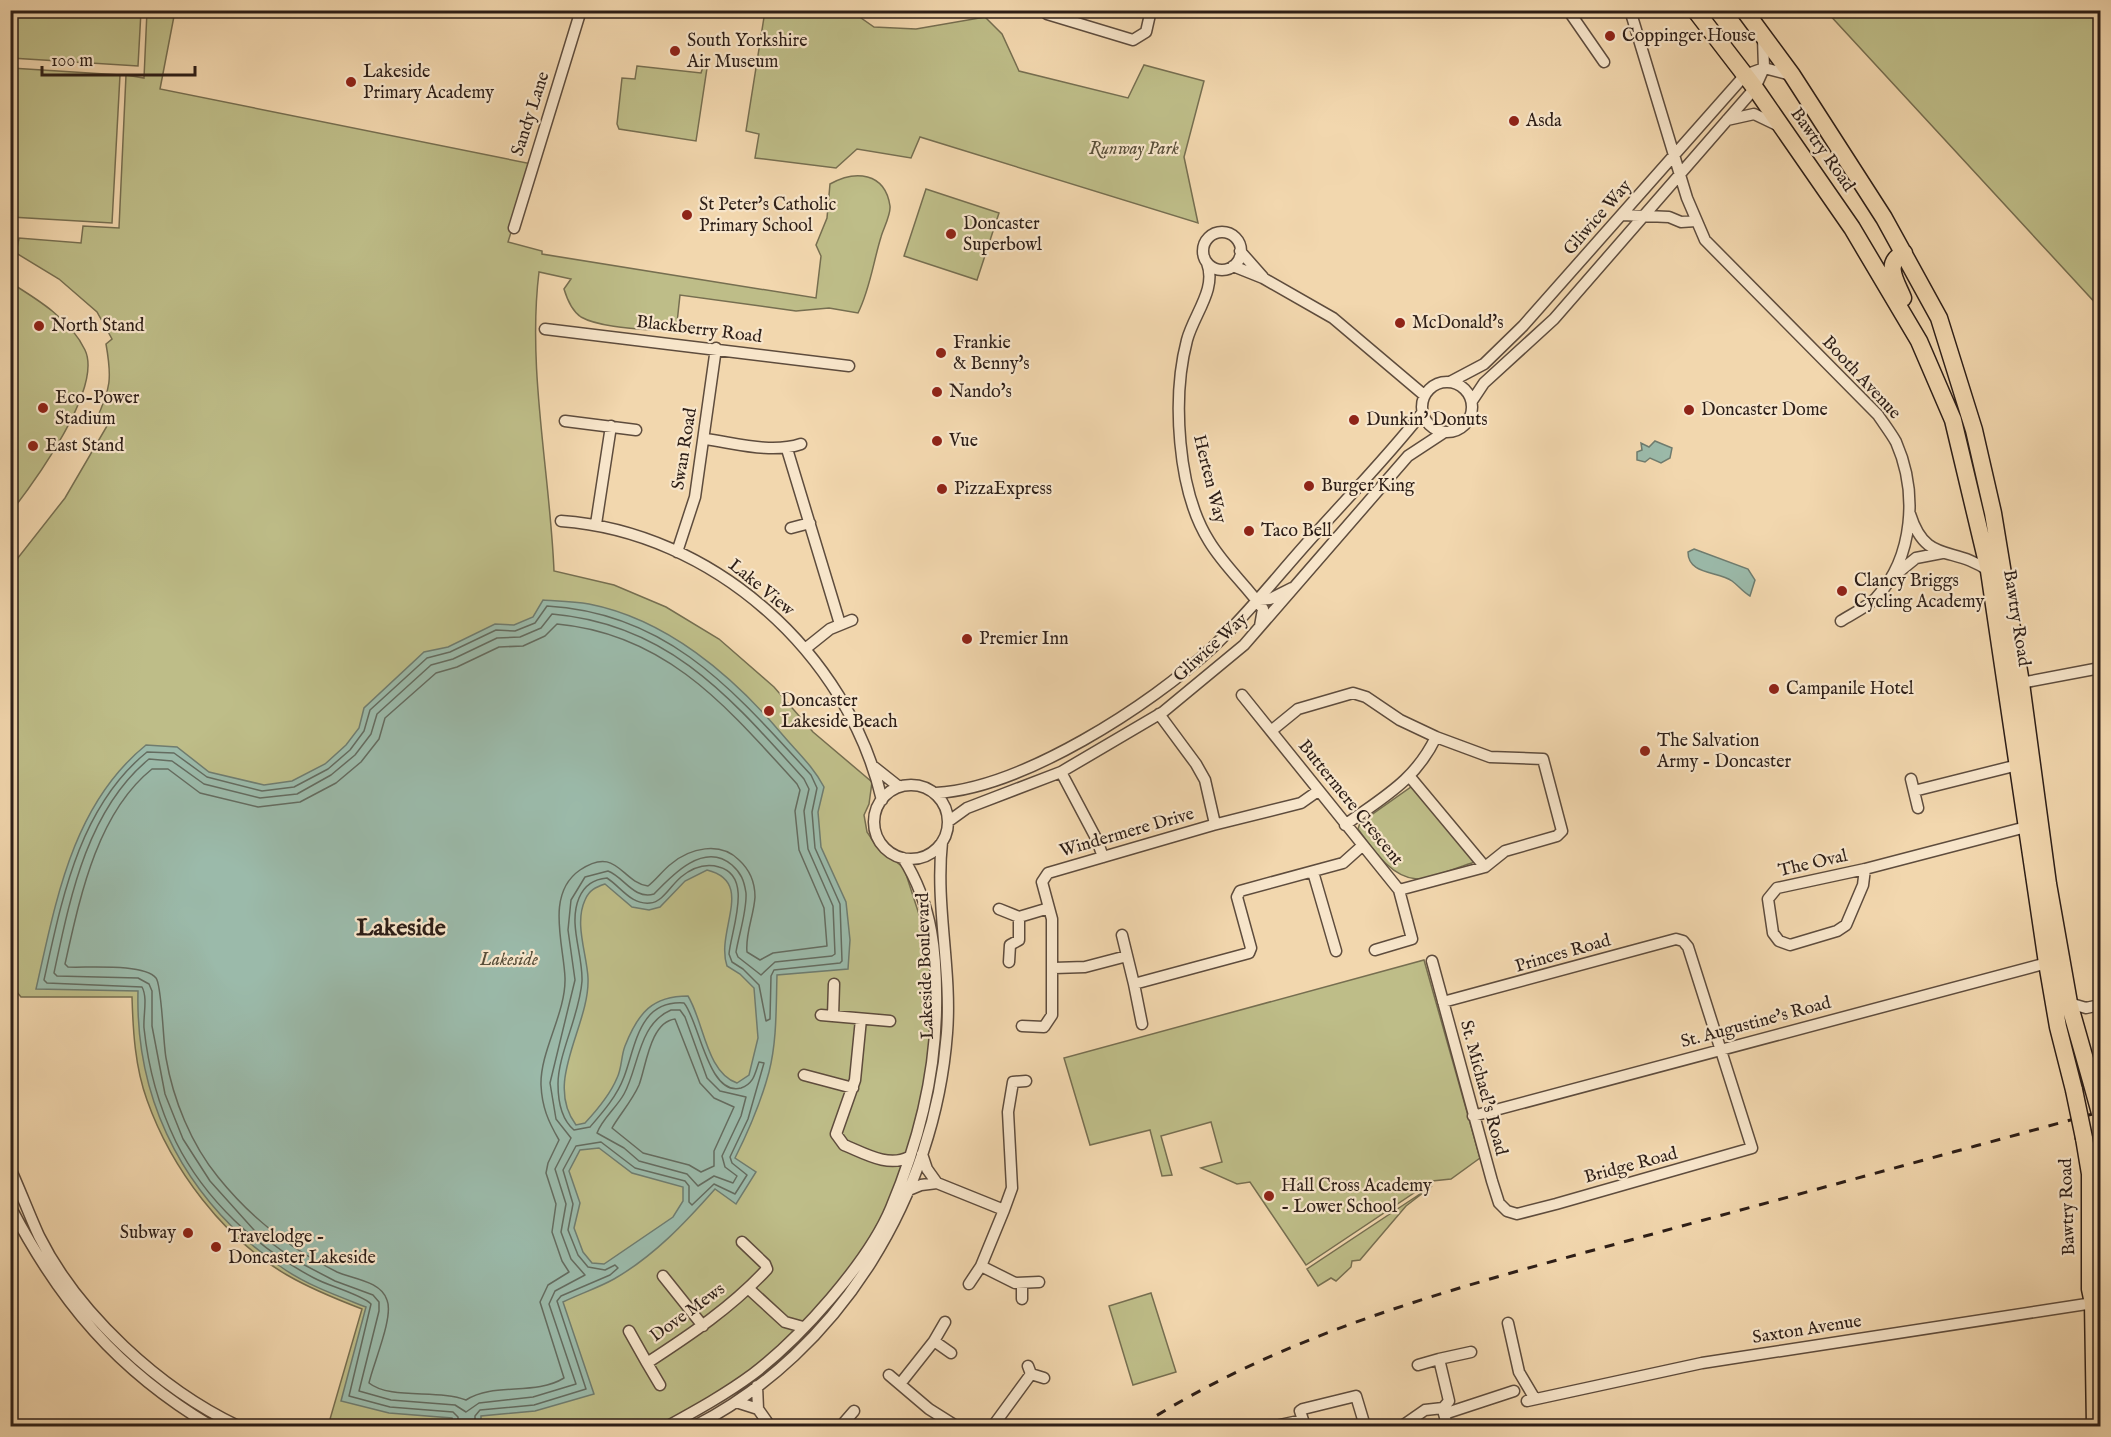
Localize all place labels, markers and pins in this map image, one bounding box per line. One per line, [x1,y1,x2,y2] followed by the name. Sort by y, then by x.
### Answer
[1622,25,1756,48] place label: Coppinger House
[1603,29,1617,43] marker: Coppinger House
[686,30,807,74] place label: South Yorkshire Air Museum
[668,44,682,58] marker: South Yorkshire Air Museum
[363,61,494,105] place label: Lakeside Primary Academy
[344,75,358,89] marker: Lakeside Primary Academy
[1525,110,1562,133] place label: Asda
[1507,114,1521,128] marker: Asda
[699,194,837,238] place label: St Peter's Catholic Primary School
[680,208,694,222] marker: St Peter's Catholic Primary School
[963,213,1042,257] place label: Doncaster Superbowl
[944,227,958,241] marker: Doncaster Superbowl
[1412,312,1504,335] place label: McDonald's
[51,315,145,338] place label: North Stand
[1393,316,1407,330] marker: McDonald's
[32,319,46,333] marker: North Stand
[953,332,1030,376] place label: Frankie & Benny's
[934,346,948,360] marker: Frankie & Benny's
[949,381,1012,404] place label: Nando's
[930,385,944,399] marker: Nando's
[55,387,140,431] place label: Eco-Power Stadium
[1701,399,1828,422] place label: Doncaster Dome
[36,401,50,415] marker: Eco-Power Stadium
[1682,403,1696,417] marker: Doncaster Dome
[1366,409,1488,432] place label: Dunkin' Donuts
[1347,413,1361,427] marker: Dunkin' Donuts
[948,430,978,453] place label: Vue
[930,434,944,448] marker: Vue
[45,435,124,458] place label: East Stand
[26,439,40,453] marker: East Stand
[1321,475,1415,498] place label: Burger King
[954,478,1052,501] place label: PizzaExpress
[1302,479,1316,493] marker: Burger King
[935,482,949,496] marker: PizzaExpress
[1261,520,1332,543] place label: Taco Bell
[1242,524,1256,538] marker: Taco Bell
[1854,570,1985,614] place label: Clancy Briggs Cycling Academy
[1835,584,1849,598] marker: Clancy Briggs Cycling Academy
[979,628,1069,651] place label: Premier Inn
[960,632,974,646] marker: Premier Inn
[1786,678,1914,701] place label: Campanile Hotel
[1767,682,1781,696] marker: Campanile Hotel
[781,690,898,734] place label: Doncaster Lakeside Beach
[762,704,776,718] marker: Doncaster Lakeside Beach
[1656,730,1792,774] place label: The Salvation Army - Doncaster
[1638,744,1652,758] marker: The Salvation Army - Doncaster
[1281,1175,1432,1219] place label: Hall Cross Academy - Lower School
[1262,1189,1276,1203] marker: Hall Cross Academy - Lower School
[120,1222,176,1245] place label: Subway
[181,1226,195,1240] marker: Subway
[228,1226,376,1270] place label: Travelodge - Doncaster Lakeside
[209,1240,223,1254] marker: Travelodge - Doncaster Lakeside

